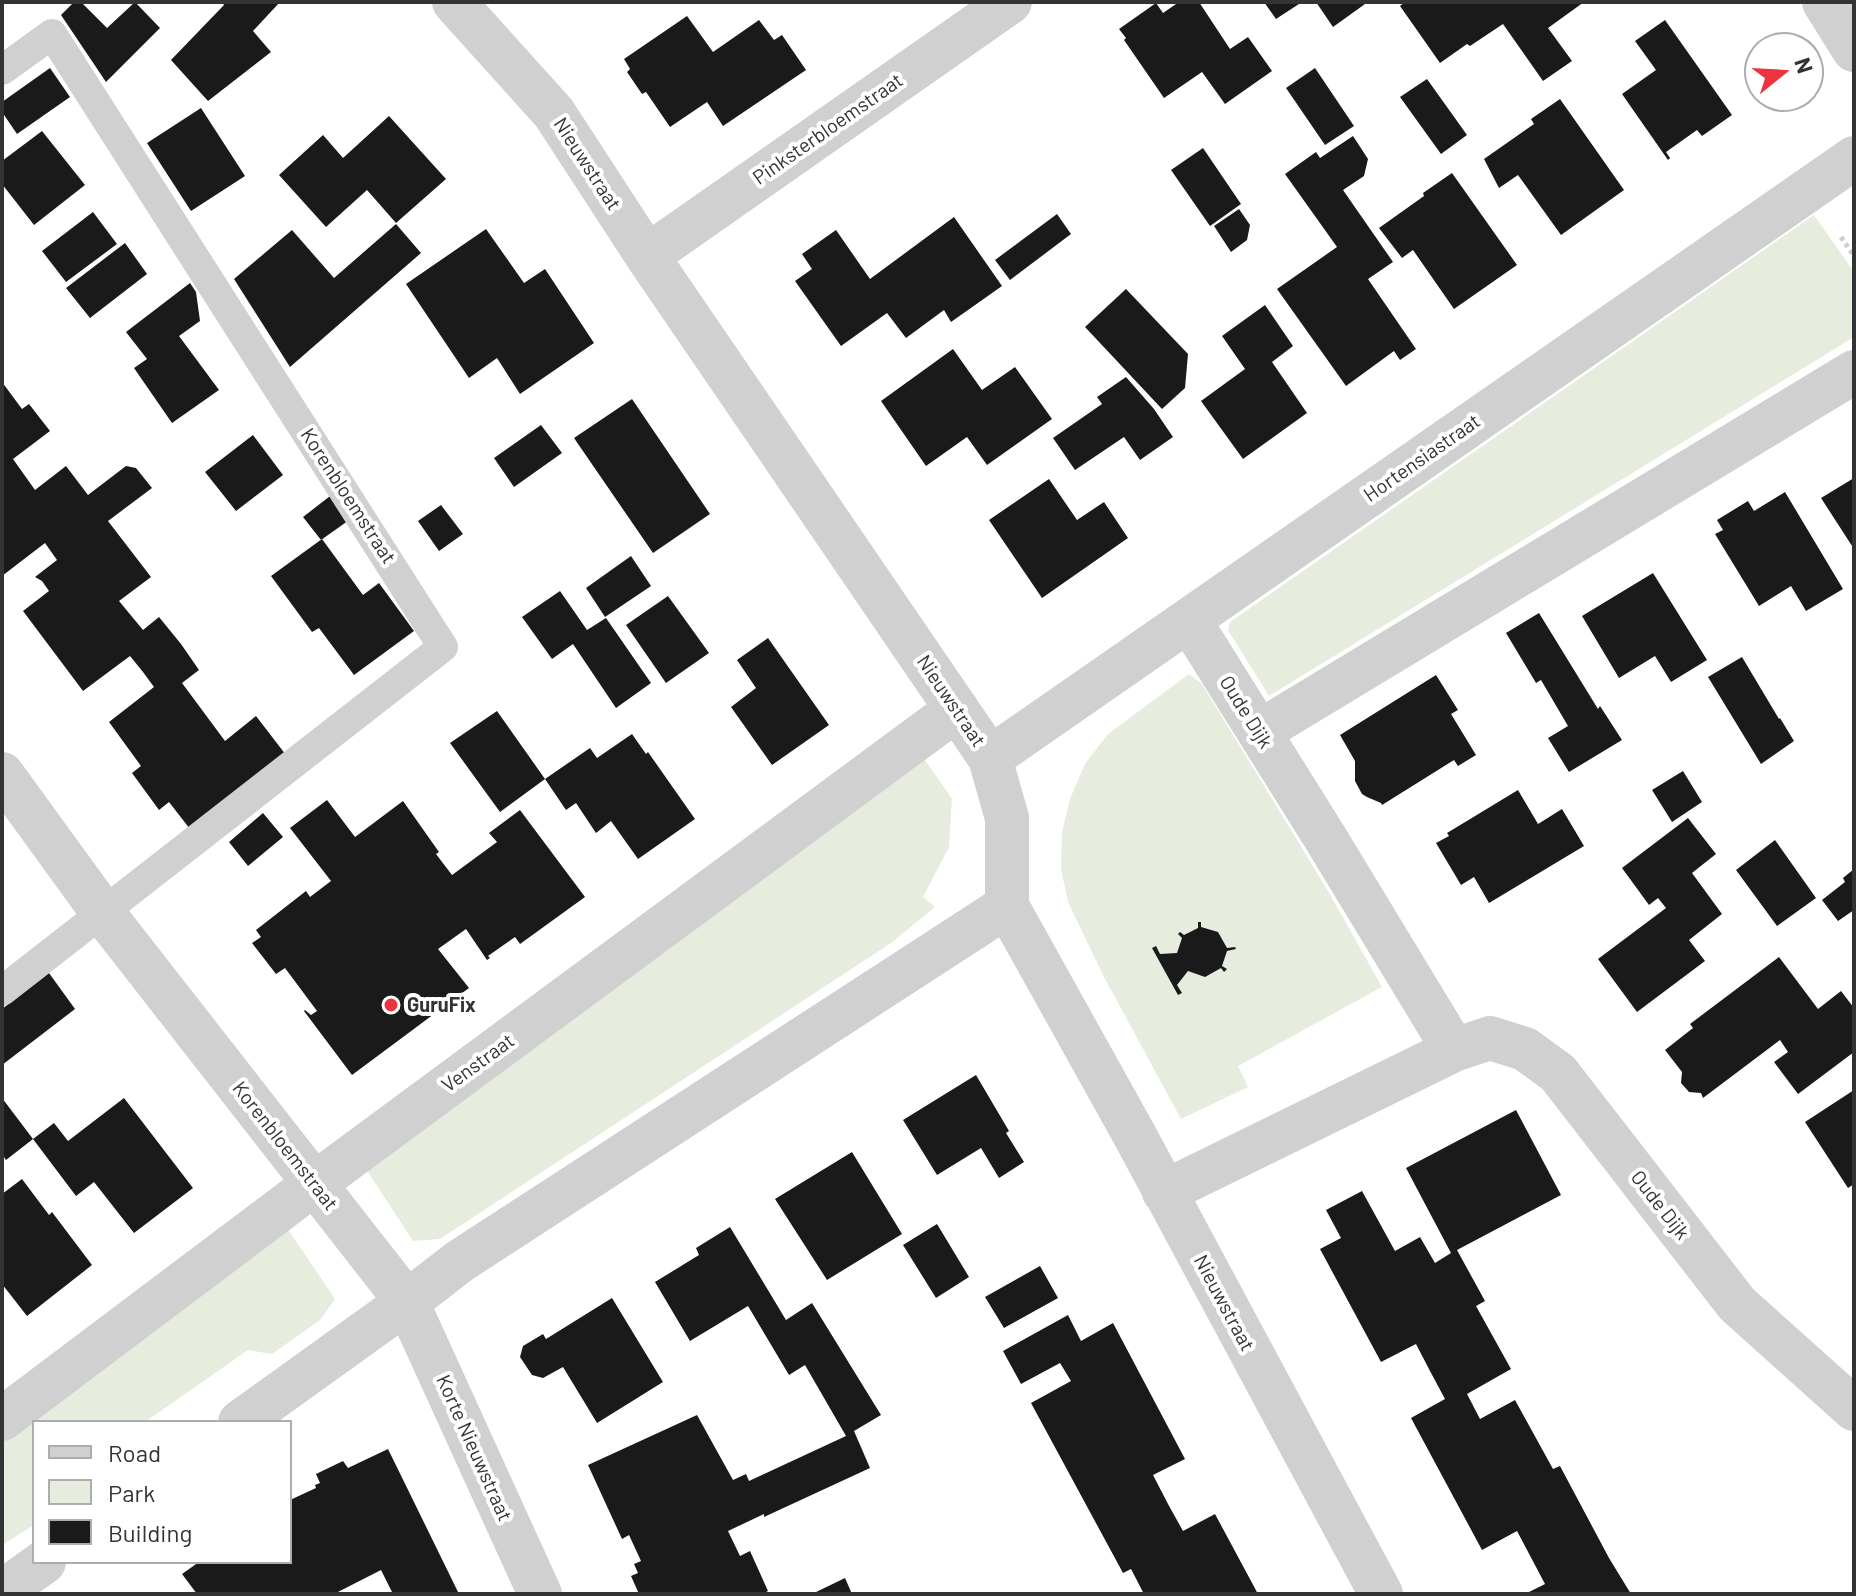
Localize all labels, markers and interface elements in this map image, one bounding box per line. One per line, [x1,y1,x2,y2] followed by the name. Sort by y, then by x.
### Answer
[1744,32,1824,112] north arrow
[1790,54,1820,76] text: N
[748,68,908,190] street label: Pinksterbloemstraat
[548,113,626,215] street label: Nieuwstraat
[1359,409,1485,507] street label: Hortensiastraat
[295,424,401,568] street label: Korenbloemstraat
[912,651,990,751] street label: Nieuwstraat
[1214,671,1278,753] street label: Oude Dijk
[407,993,476,1017] place label: GuruFix
[382,996,400,1014] marker: GuruFix
[437,1029,519,1097] street label: Venstraat
[227,1077,343,1215] street label: Korenbloemstraat
[1626,1166,1694,1244] street label: Oude Dijk
[1189,1251,1259,1355] street label: Nieuwstraat
[431,1371,517,1525] street label: Korte Nieuwstraat
[32,1420,292,1564] legend
[108,1438,161,1467] text: Road
[108,1478,155,1507] text: Park
[108,1518,192,1547] text: Building

